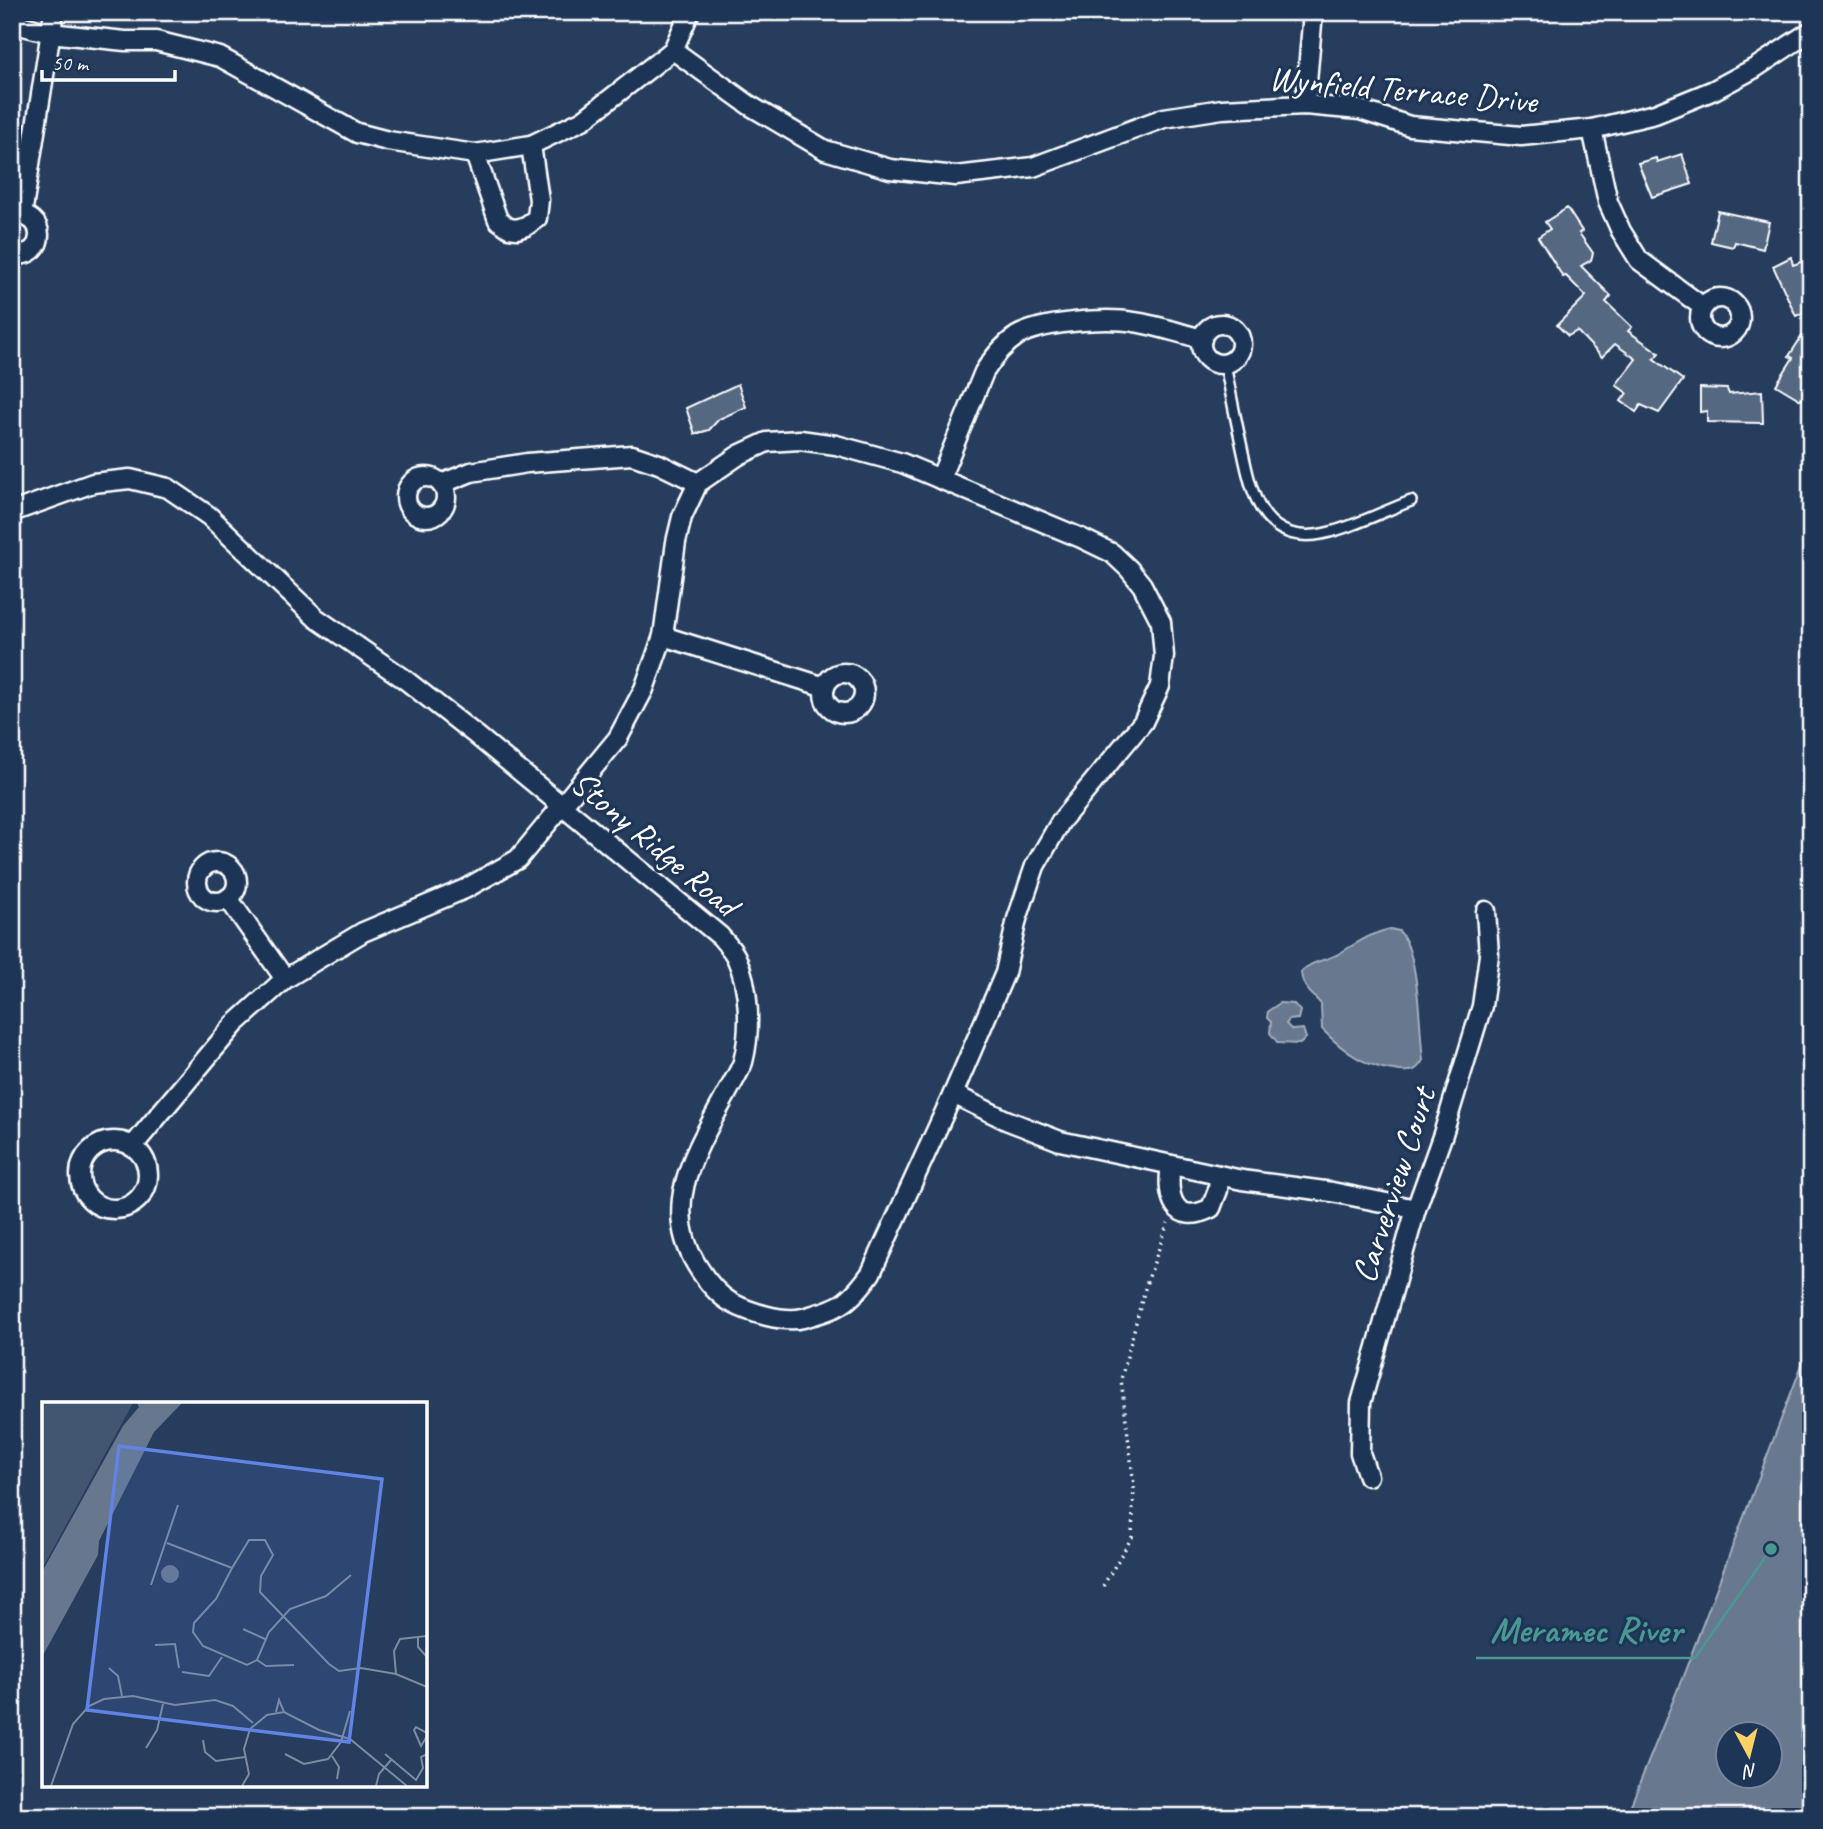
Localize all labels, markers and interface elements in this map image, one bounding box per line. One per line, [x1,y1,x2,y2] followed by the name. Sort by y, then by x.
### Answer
[42,38,175,82] scale bar
[52,50,90,76] text: 50 m
[1267,55,1541,124] street label: Wynfield Terrace Drive
[562,760,752,930] street label: Stony Ridge Road
[1341,1079,1447,1288] street label: Carverview Court
[42,1402,427,1787] inset map
[1476,1600,1695,1658] callout: Meramec River
[1490,1606,1685,1653] text: Meramec River
[1714,1720,1784,1790] north arrow
[1740,1758,1758,1784] text: N

